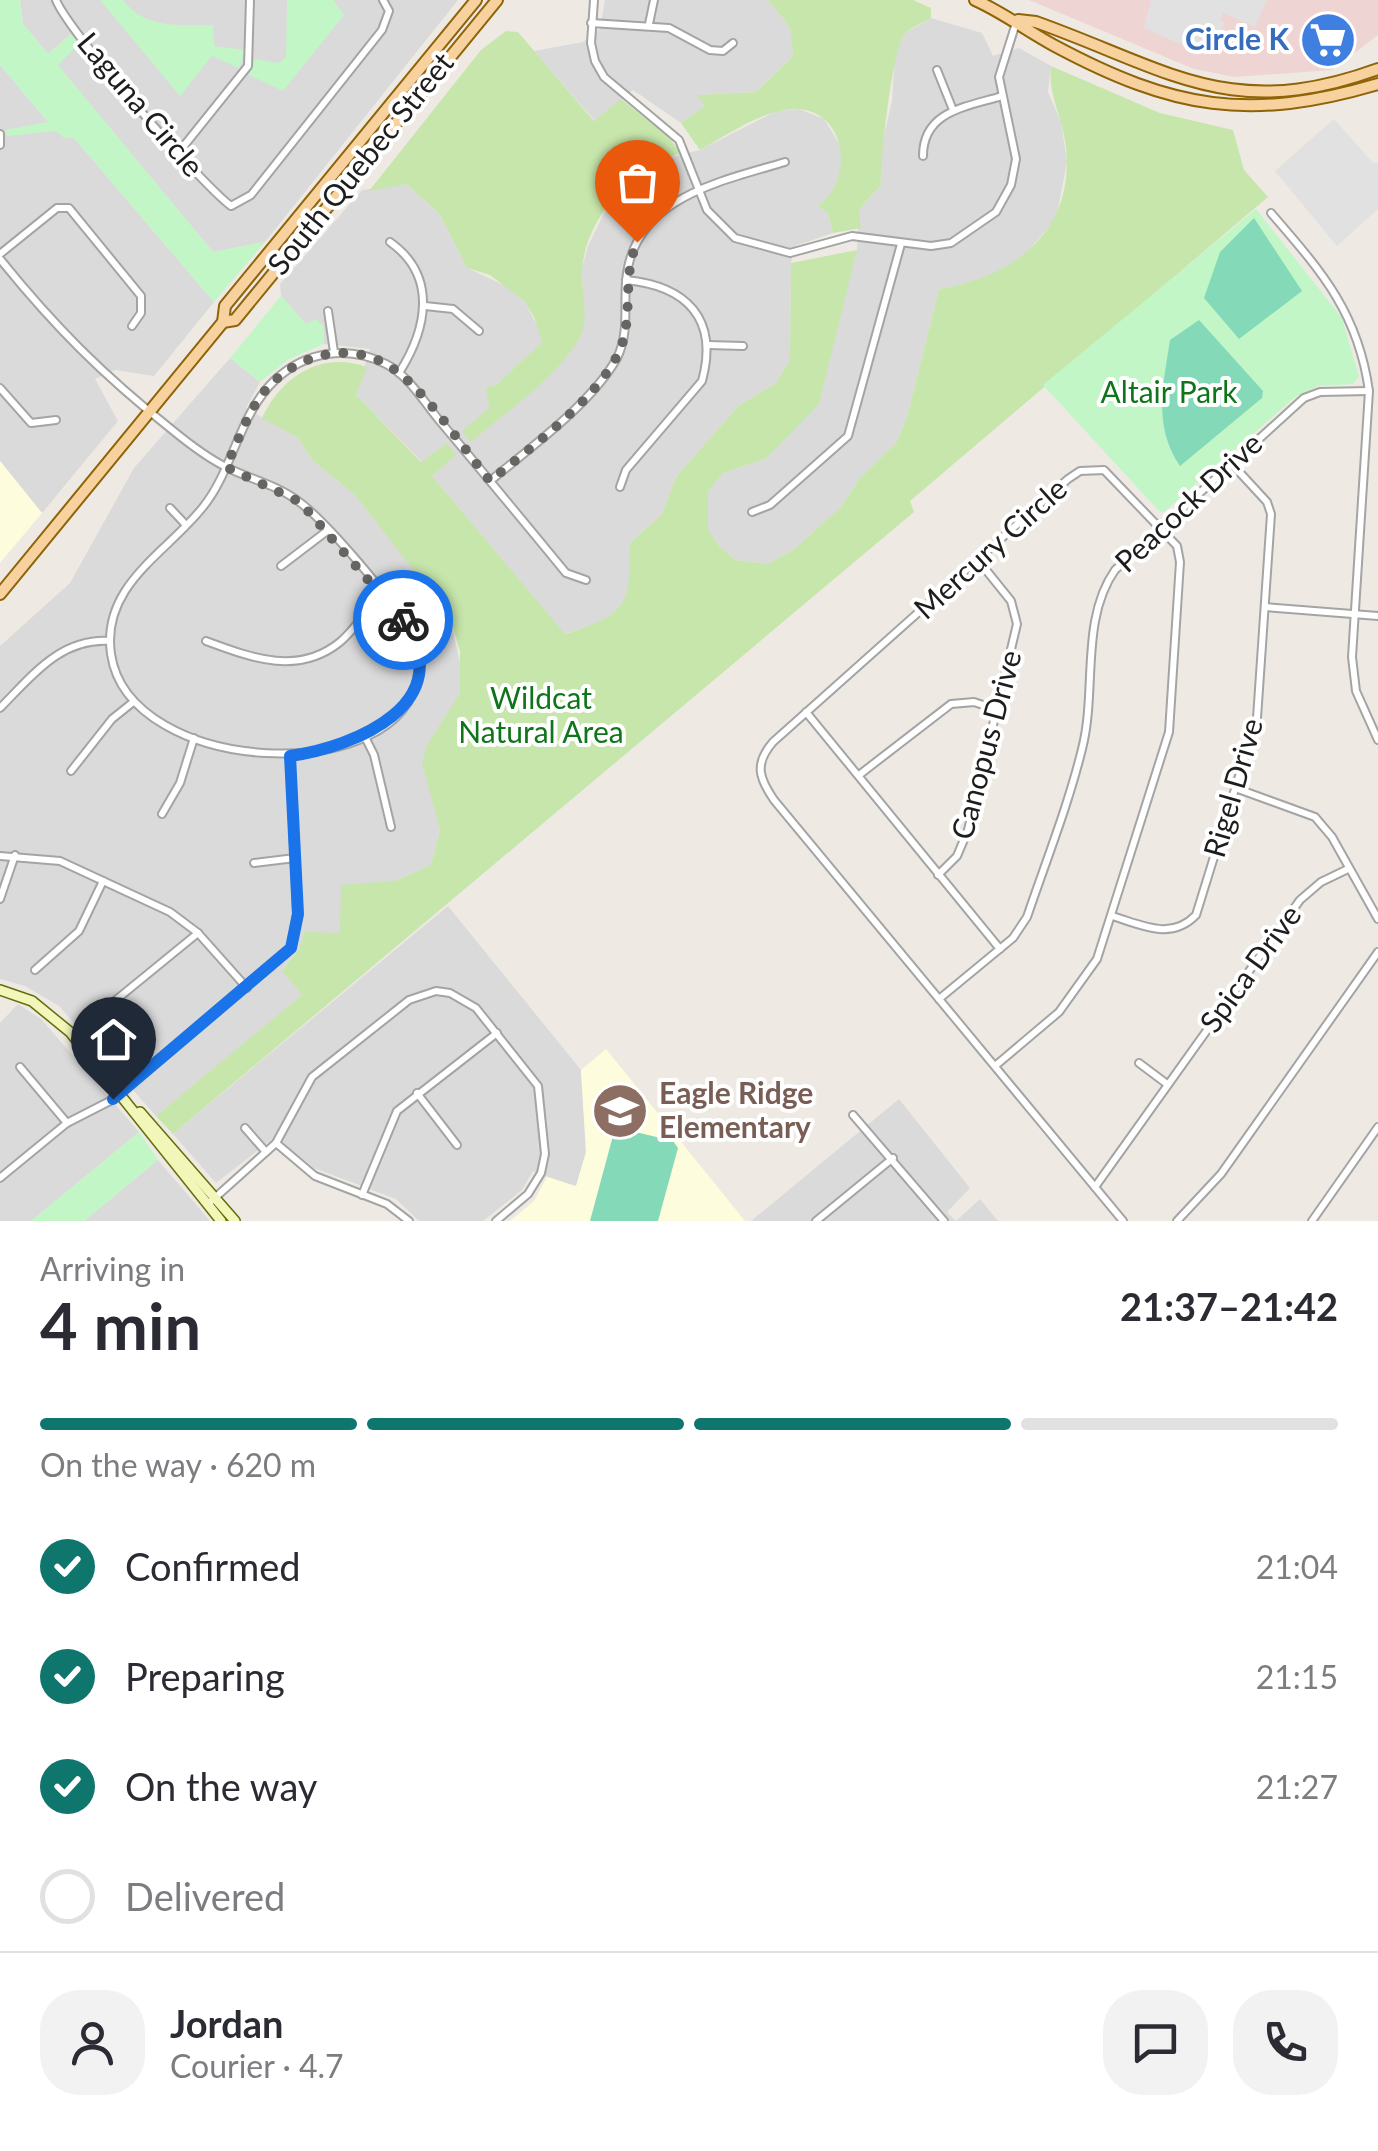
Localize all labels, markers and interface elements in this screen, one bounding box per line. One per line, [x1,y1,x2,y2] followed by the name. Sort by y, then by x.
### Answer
[1298,10,1358,70] supermarket icon: Circle K
[1185,20,1289,56] place label: Circle K
[71,24,212,183] street label: Laguna Circle
[259,44,460,281] street label: South Quebec Street
[595,140,680,243] pin
[610,155,665,210] icon: bag
[1101,373,1238,409] park label: Altair Park
[1107,424,1269,579] street label: Peacock Drive
[906,470,1073,625] street label: Mercury Circle
[353,570,453,670] courier
[376,593,431,648] icon: bike
[943,646,1028,843] street label: Canopus Drive
[458,679,624,749] park label: Wildcat Natural Area
[1195,714,1269,861] street label: Rigel Drive
[1191,897,1308,1038] street label: Spica Drive
[71,997,156,1100] pin
[86,1012,141,1067] icon: home
[659,1074,813,1144] place label: Eagle Ridge Elementary
[590,1081,650,1141] school or university icon: Eagle Ridge Elementary
[40,1249,185,1288] text: Arriving in
[1120,1283,1338,1329] text: 21:37–21:42
[40,1286,201,1364] text: 4 min
[40,1445,316,1484] text: On the way · 620 m
[40,1539,95,1594] icon: check
[125,1543,301,1589] text: Confirmed
[1256,1547,1338,1586] text: 21:04
[40,1649,95,1704] icon: check
[125,1653,285,1699] text: Preparing
[1256,1657,1338,1696] text: 21:15
[40,1759,95,1814] icon: check
[125,1763,317,1809] text: On the way
[1256,1767,1338,1806] text: 21:27
[125,1873,285,1919] text: Delivered
[40,1990,145,2095] button: person
[1103,1990,1208,2095] button: chat
[1233,1990,1338,2095] button: phone
[170,2000,283,2046] text: Jordan
[170,2046,344,2085] text: Courier · 4.7

